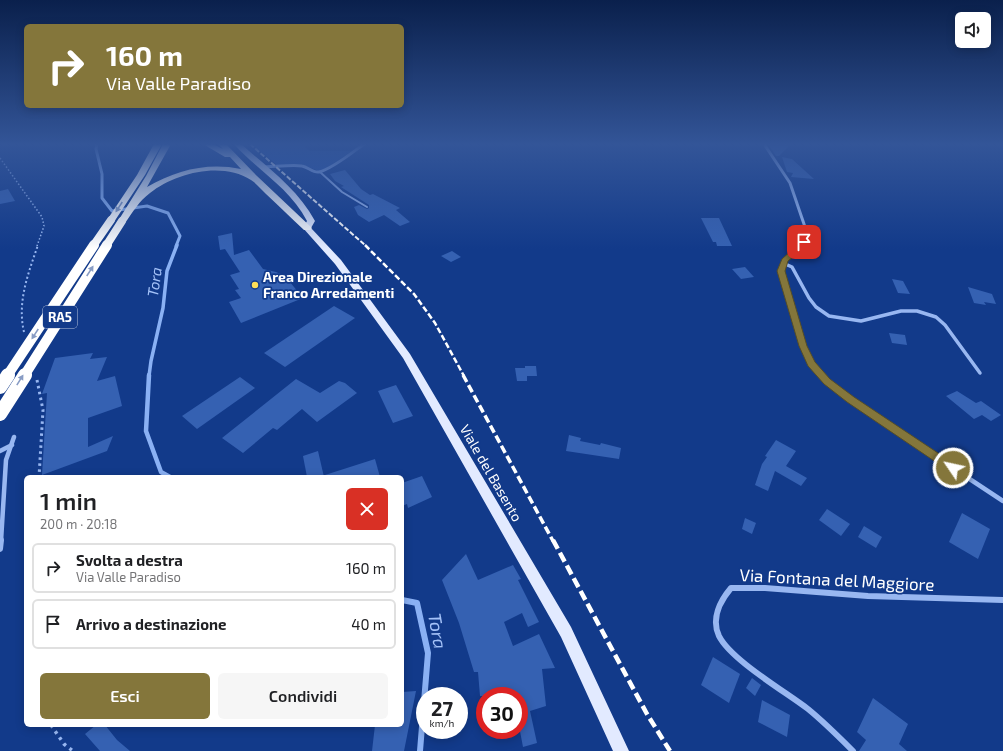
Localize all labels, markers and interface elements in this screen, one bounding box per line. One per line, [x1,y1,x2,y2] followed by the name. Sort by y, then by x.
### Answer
[955,12,991,48] map controls
[955,12,991,48] button: sound
[106,38,183,72] text: 160 m
[40,40,92,92] icon: right
[106,72,251,94] text: Via Valle Paradiso
[116,201,123,213] one-way arrow
[787,225,821,259] pin
[793,231,815,253] icon: arrive
[86,265,93,276] one-way arrow
[143,266,165,298] water label: Tora
[263,268,394,301] place label: Area Direzionale Franco Arredamenti
[250,280,260,290] marker: Area Direzionale Franco Arredamenti
[43,306,77,328] road number: RA5
[31,328,38,340] one-way arrow
[16,375,24,385] one-way arrow
[457,421,526,524] street label: Viale del Basento
[932,447,974,489] position arrow
[40,486,97,515] text: 1 min
[346,488,388,530] button: close
[40,516,117,532] text: 200 m · 20:18
[76,551,183,569] text: Svolta a destra
[42,557,64,579] icon: right
[346,559,386,577] text: 160 m
[739,564,935,595] street label: Via Fontana del Maggiore
[76,569,181,585] text: Via Valle Paradiso
[424,611,452,650] water label: Tora
[42,613,64,635] icon: arrive
[76,615,227,633] text: Arrivo a destinazione
[351,615,386,633] text: 40 m
[40,673,210,719] button: Esci
[218,673,388,719] button: Condividi
[476,687,528,739] speed limit sign: 30
[431,696,453,720] text: 27
[430,717,454,729] text: km/h

